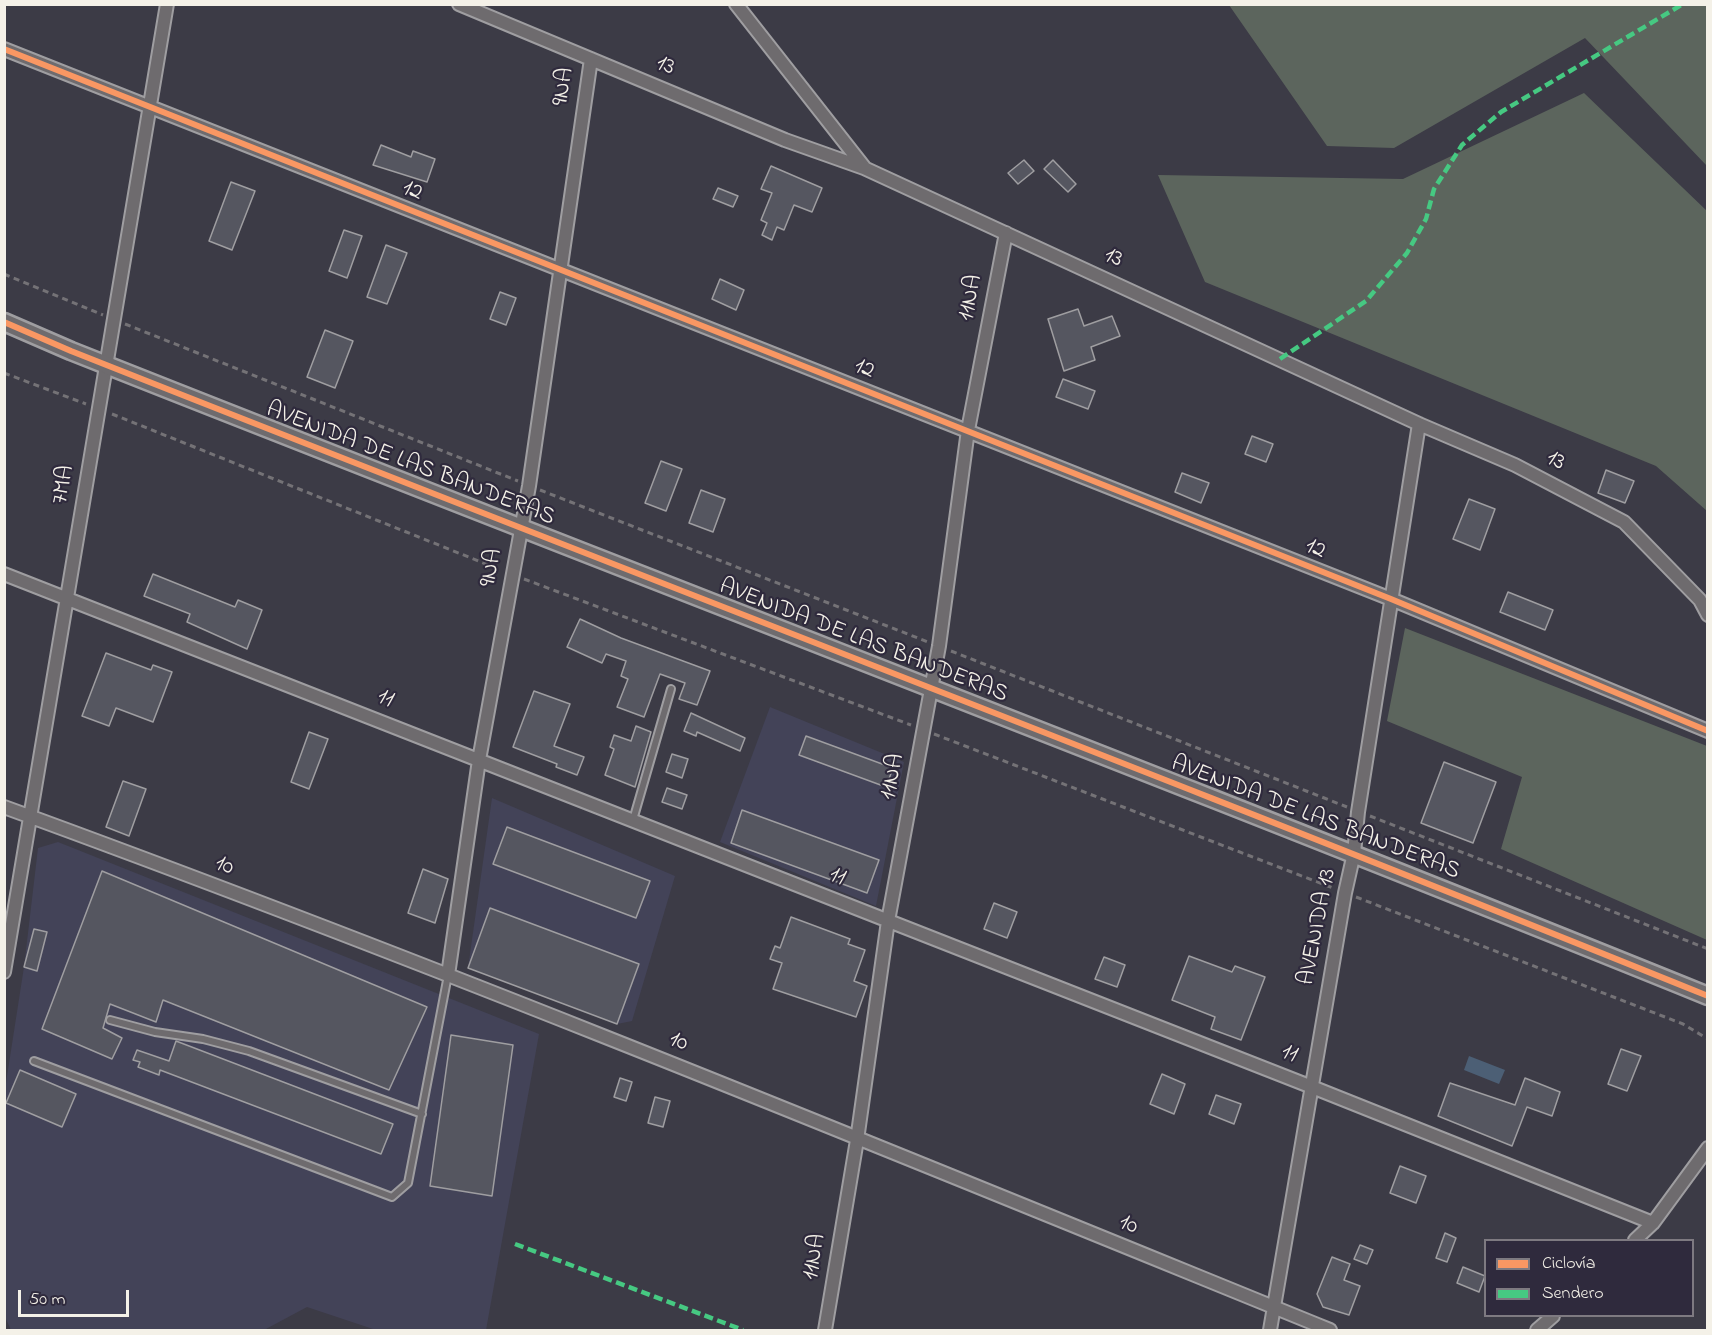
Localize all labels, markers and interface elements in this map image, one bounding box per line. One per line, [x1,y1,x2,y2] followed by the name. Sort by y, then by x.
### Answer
[651,50,679,84] street label: 13
[548,66,582,108] street label: 9NA
[398,175,426,209] street label: 12
[1099,242,1127,276] street label: 13
[953,273,991,323] street label: 11NA
[850,353,878,387] street label: 12
[262,397,558,533] street label: AVENIDA DE LAS BANDERAS
[1541,445,1569,479] street label: 13
[47,463,83,507] street label: 7MA
[1301,533,1329,567] street label: 12
[476,547,510,589] street label: 9NA
[715,574,1011,710] street label: AVENIDA DE LAS BANDERAS
[373,684,397,716] street label: 11
[1167,751,1463,887] street label: AVENIDA DE LAS BANDERAS
[875,752,913,802] street label: 11NA
[210,850,238,884] street label: 10
[825,862,849,894] street label: 11
[1294,866,1344,988] street label: AVENIDA 13
[664,1026,692,1060] street label: 10
[1277,1039,1301,1071] street label: 11
[1114,1209,1142,1243] street label: 10
[798,1232,834,1282] street label: 11NA
[1484,1239,1694,1317] legend
[1542,1251,1595,1277] text: Ciclovía
[21,1278,132,1316] scale bar
[1542,1281,1604,1307] text: Sendero
[29,1287,66,1313] text: 50 m

